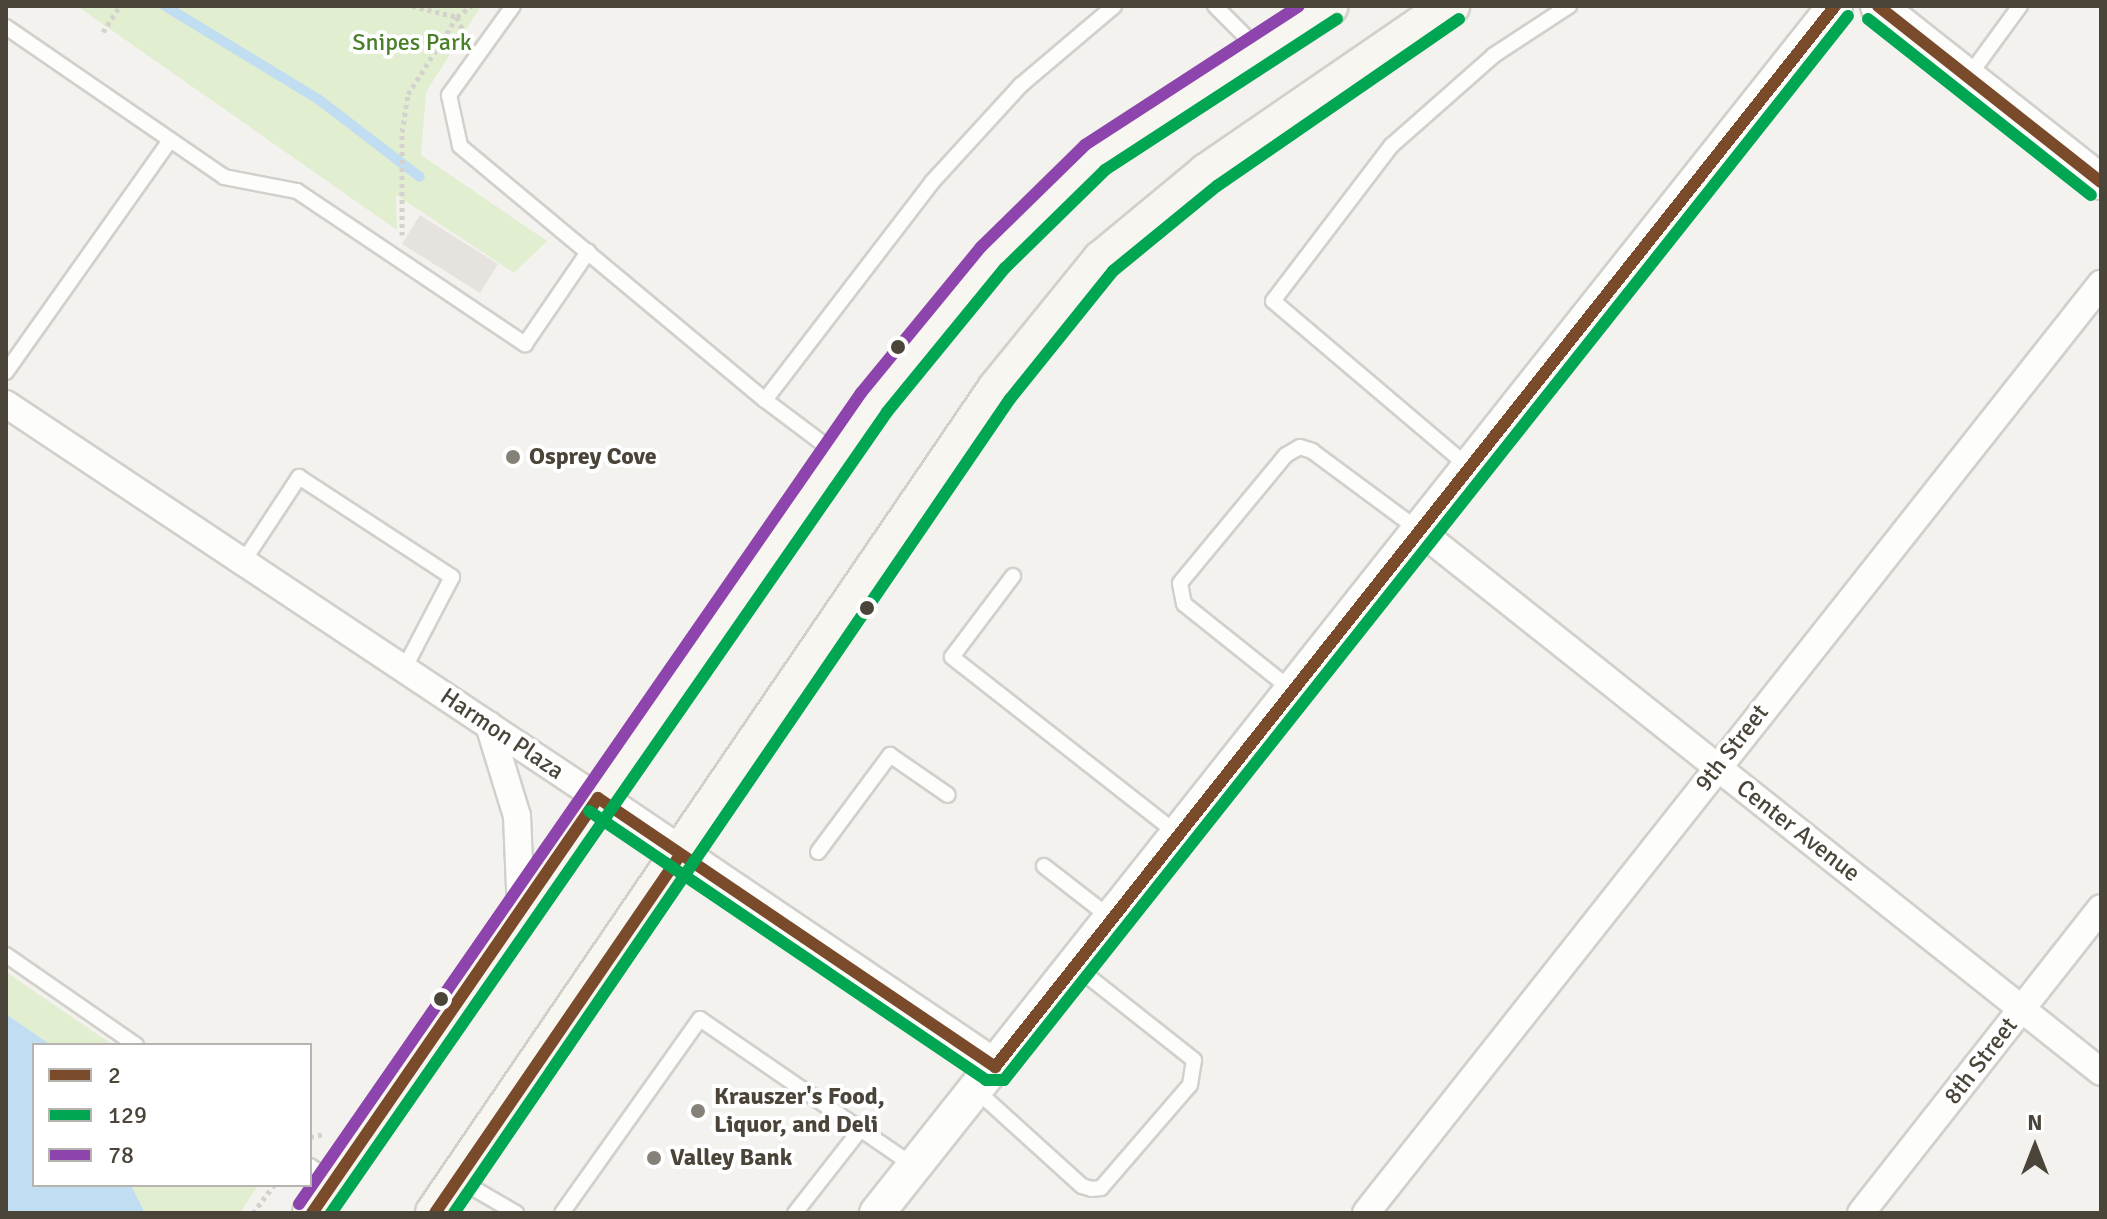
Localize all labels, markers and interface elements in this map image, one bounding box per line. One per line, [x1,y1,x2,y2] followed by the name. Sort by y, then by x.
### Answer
[352,29,472,57] park label: Snipes Park
[890,339,906,355] unlabelled marker
[529,443,657,471] place label: Osprey Cove
[504,448,522,466] marker: Osprey Cove
[859,600,875,616] unlabelled marker
[435,682,569,786] street label: Harmon Plaza
[1689,699,1775,797] street label: 9th Street
[1731,774,1865,888] street label: Center Avenue
[433,991,449,1007] unlabelled marker
[1938,1012,2024,1110] street label: 8th Street
[32,1043,312,1187] legend
[108,1060,121,1090] text: 2
[714,1083,885,1139] place label: Krauszer's Food, Liquor, and Deli
[108,1100,147,1130] text: 129
[689,1102,707,1120] marker: Krauszer's Food, Liquor, and Deli
[1995,1107,2075,1187] north arrow
[2027,1109,2043,1136] text: N
[108,1140,134,1170] text: 78
[670,1144,792,1172] place label: Valley Bank
[645,1149,663,1167] marker: Valley Bank

